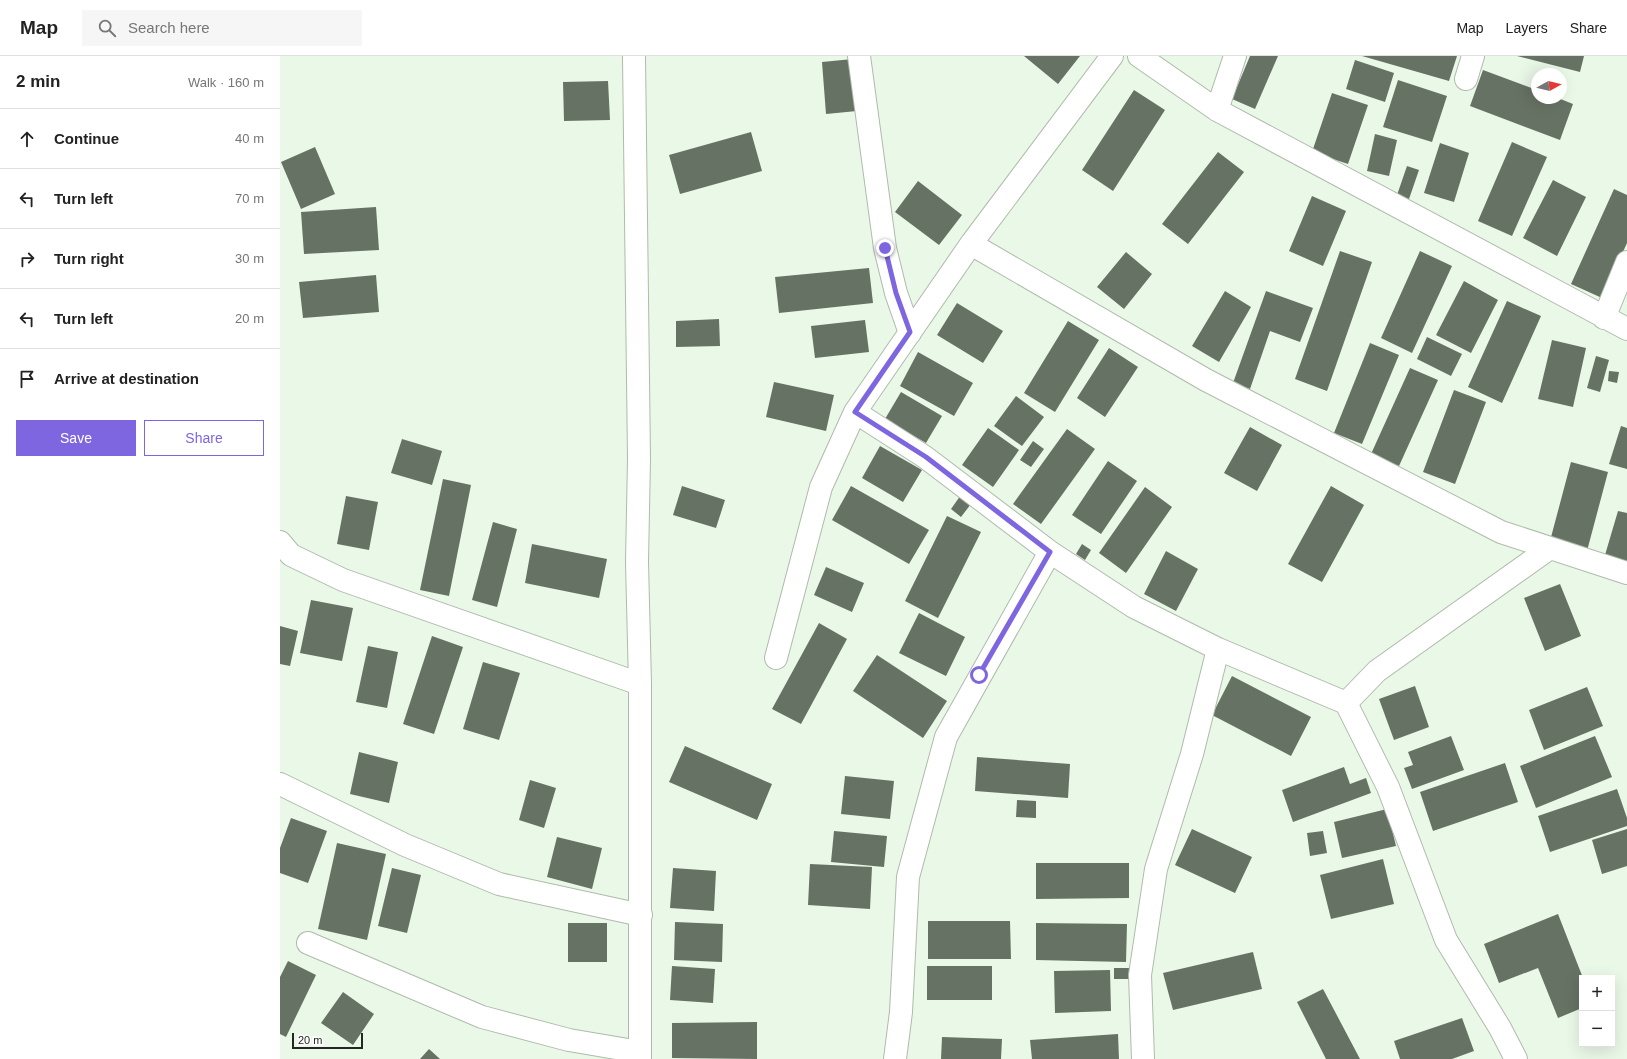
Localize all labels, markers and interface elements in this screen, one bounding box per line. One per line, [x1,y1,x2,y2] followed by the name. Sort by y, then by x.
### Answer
[82,10,362,46] search box
[20,17,58,38] text: Map
[96,17,118,39] icon: search
[128,19,210,36] text: Search here
[1456,20,1484,36] text: Map
[1506,20,1548,36] text: Layers
[1570,20,1607,36] text: Share
[1531,68,1567,104] north arrow
[16,72,60,91] text: 2 min
[188,75,264,90] text: Walk · 160 m
[16,128,38,150] icon: ahead
[54,130,119,147] text: Continue
[235,131,264,146] text: 40 m
[16,188,38,210] icon: left
[54,190,113,207] text: Turn left
[235,191,264,206] text: 70 m
[876,239,894,257] route end
[16,248,38,270] icon: right
[54,250,124,267] text: Turn right
[235,251,264,266] text: 30 m
[16,308,38,330] icon: left
[54,310,113,327] text: Turn left
[235,311,264,326] text: 20 m
[16,368,38,390] icon: arrive
[54,370,199,387] text: Arrive at destination
[16,420,136,456] button: Save
[144,420,264,456] button: Share
[970,666,988,684] route start
[1579,975,1615,1047] map controls
[1579,975,1615,1011] button: +
[1579,1011,1615,1047] button: −
[292,1031,363,1050] scale bar
[298,1034,322,1046] text: 20 m

